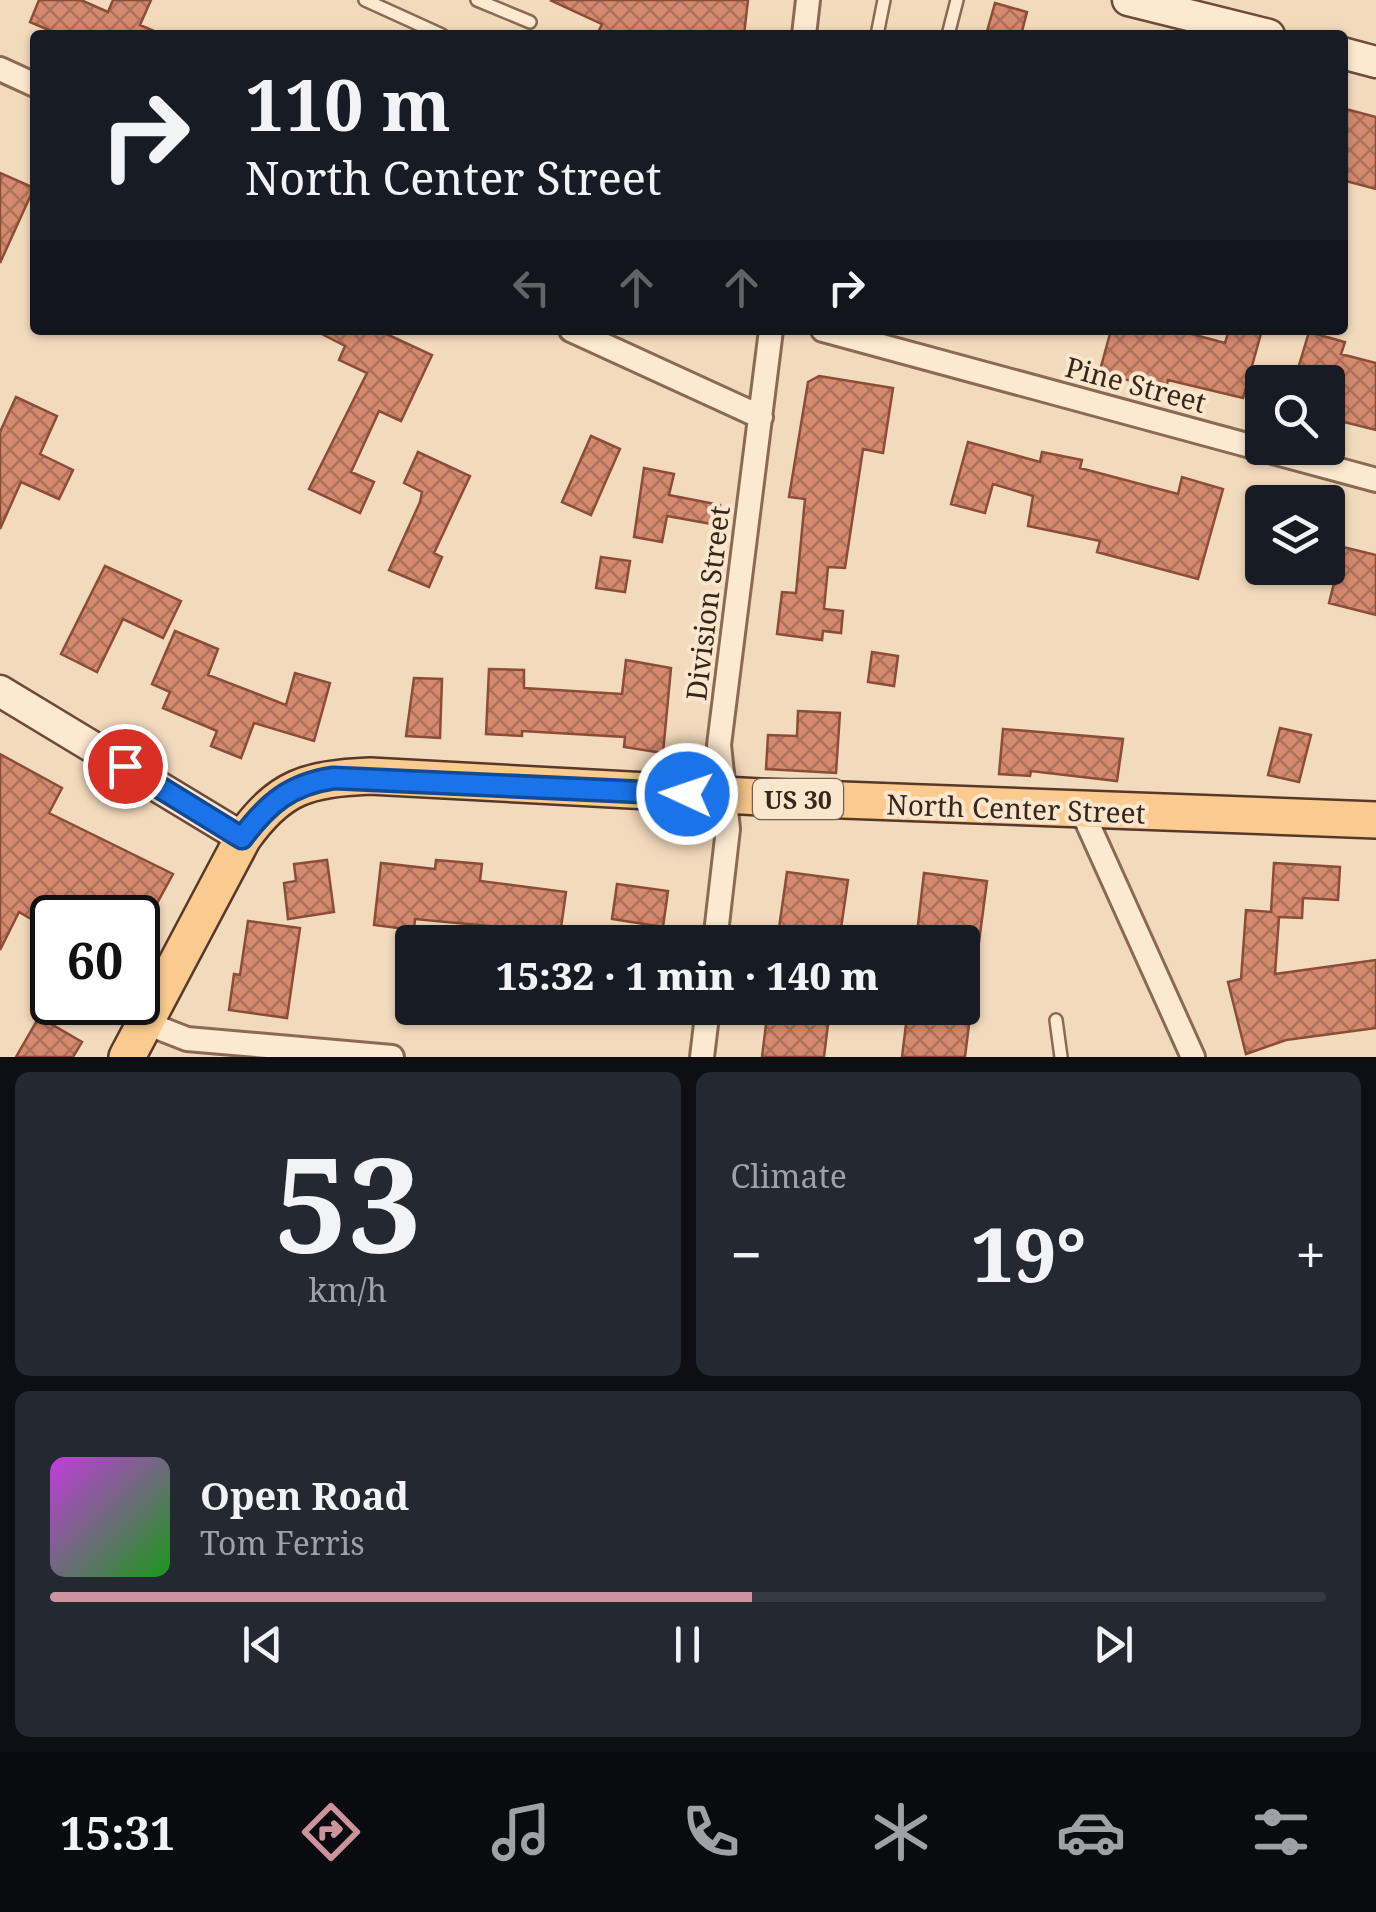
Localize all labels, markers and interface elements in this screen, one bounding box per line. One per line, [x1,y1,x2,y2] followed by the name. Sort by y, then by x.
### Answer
[245,56,451,152] text: 110 m
[80,70,210,200] icon: right
[245,147,662,208] text: North Center Street
[504,260,559,315] icon: left
[609,260,664,315] icon: ahead
[714,260,769,315] icon: ahead
[819,260,874,315] icon: right
[1061,347,1211,421] street label: Pine Street
[1245,365,1345,585] map controls
[1245,365,1345,465] button: search
[1245,485,1345,585] button: layers
[676,503,738,702] street label: Division Street
[83,724,168,809] pin
[98,739,153,794] icon: arrive
[635,742,739,846] position arrow
[753,779,843,819] road number: US 30
[886,784,1146,832] street label: North Center Street
[30,895,160,1025] speed limit sign: 60
[496,949,879,1001] text: 15:32 · 1 min · 140 m
[274,1114,421,1291] text: 53
[731,1154,847,1197] text: Climate
[971,1202,1086,1304] text: 19°
[731,1216,762,1291] text: −
[1295,1216,1326,1291] text: +
[309,1268,387,1311] text: km/h
[200,1469,409,1521] text: Open Road
[200,1521,365,1564] text: Tom Ferris
[235,1617,290,1672] icon: previous
[660,1617,715,1672] icon: pause
[1086,1617,1141,1672] icon: next
[296,1797,366,1867] icon: directions
[486,1797,556,1867] icon: music
[676,1797,746,1867] icon: phone
[866,1797,936,1867] icon: climate
[1056,1797,1126,1867] icon: car
[1246,1797,1316,1867] icon: filters
[60,1802,175,1863] text: 15:31

